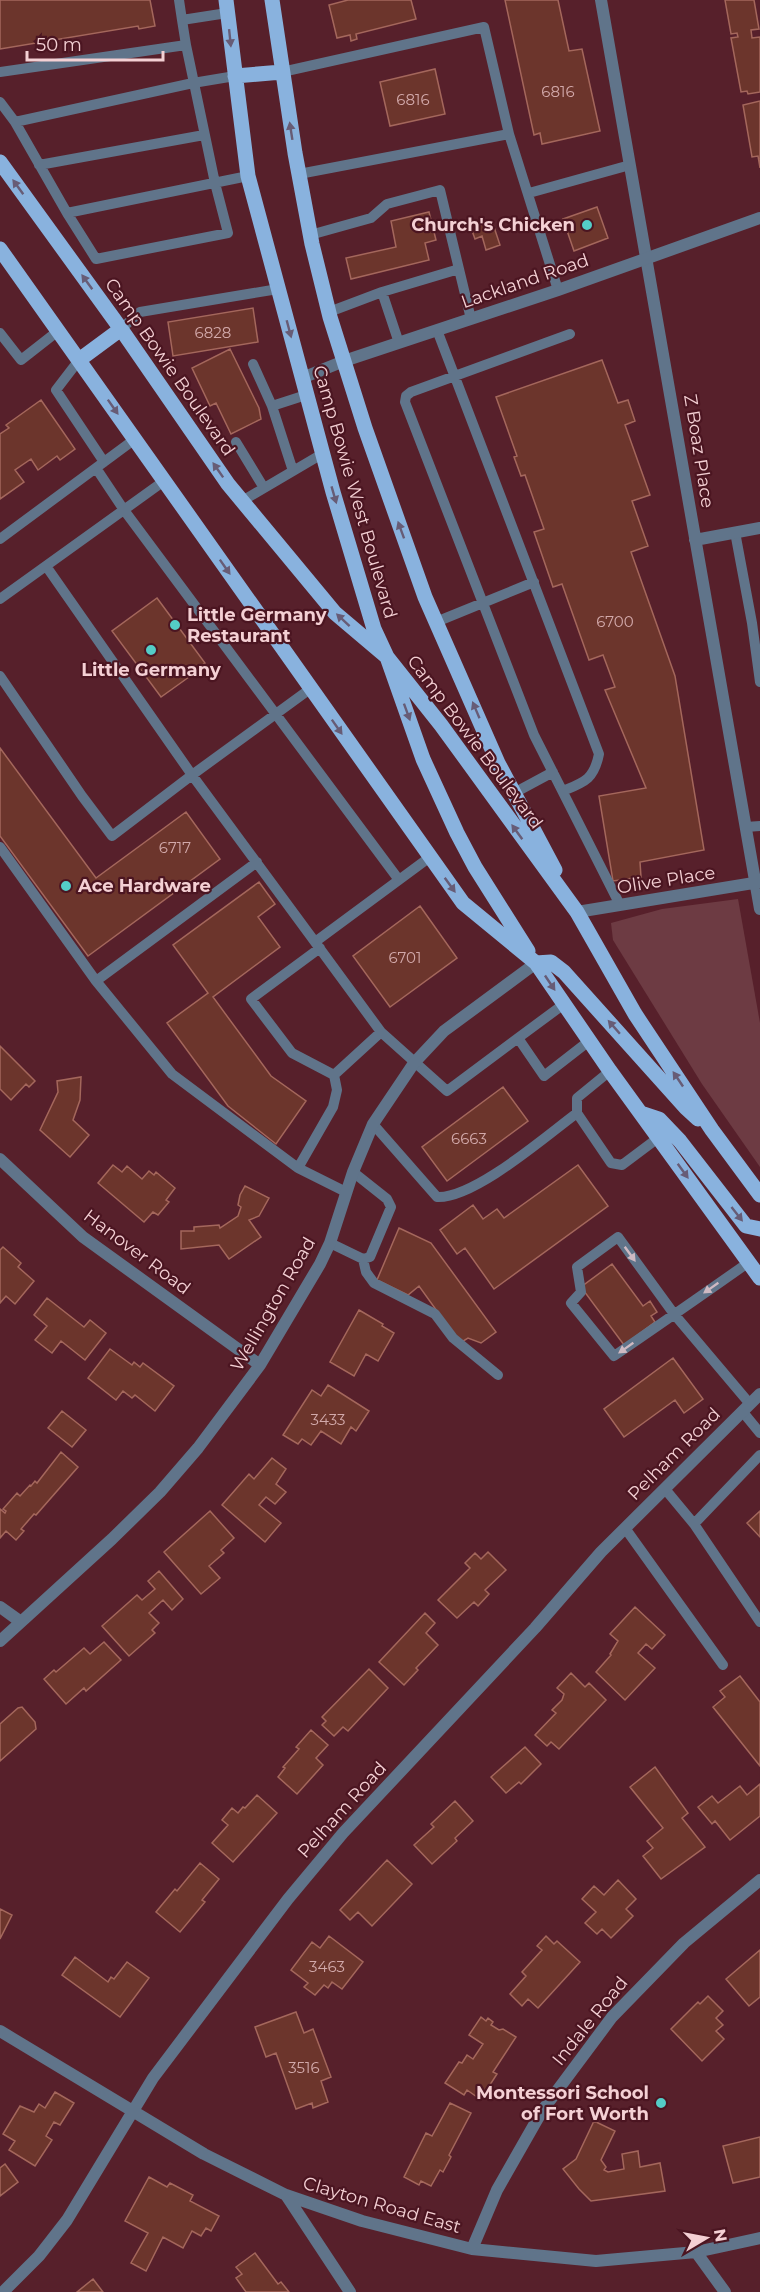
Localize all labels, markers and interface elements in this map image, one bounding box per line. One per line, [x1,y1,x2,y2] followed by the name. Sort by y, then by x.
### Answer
[27,24,164,62] scale bar
[225,29,235,48] one-way arrow
[36,34,82,56] text: 50 m
[541,82,575,101] house number: 6816
[396,90,430,109] house number: 6816
[287,122,296,141] one-way arrow
[12,180,24,196] one-way arrow
[411,214,575,236] place label: Church's Chicken
[580,218,594,232] marker: Church's Chicken
[458,249,592,313] street label: Lackland Road
[81,274,93,289] one-way arrow
[100,274,240,460] street label: Camp Bowie Boulevard
[284,320,294,338] one-way arrow
[195,323,231,342] house number: 6828
[308,363,402,621] street label: Camp Bowie West Boulevard
[679,392,719,510] street label: Z Boaz Place
[107,399,119,415] one-way arrow
[212,462,224,478] one-way arrow
[330,486,339,504] one-way arrow
[395,521,405,539] one-way arrow
[219,559,231,575] one-way arrow
[187,604,327,647] place label: Little Germany Restaurant
[596,612,634,631] house number: 6700
[336,613,350,627] one-way arrow
[168,618,182,632] marker: Little Germany Restaurant
[144,643,158,657] marker: Little Germany
[402,651,548,833] street label: Camp Bowie Boulevard
[81,659,221,681] place label: Little Germany
[470,701,480,719] one-way arrow
[402,703,412,721] one-way arrow
[331,718,343,734] one-way arrow
[512,824,524,839] one-way arrow
[159,838,191,857] house number: 6717
[615,861,717,899] street label: Olive Place
[77,875,211,897] place label: Ace Hardware
[444,877,456,893] one-way arrow
[59,879,73,893] marker: Ace Hardware
[389,948,421,967] house number: 6701
[544,975,556,991] one-way arrow
[608,1020,621,1035] one-way arrow
[672,1071,684,1087] one-way arrow
[451,1129,487,1148] house number: 6663
[677,1163,689,1179] one-way arrow
[79,1205,195,1299] street label: Hanover Road
[731,1206,744,1222] one-way arrow
[226,1233,320,1375] street label: Wellington Road
[624,1246,636,1262] one-way arrow
[704,1282,720,1294] one-way arrow
[618,1342,634,1354] one-way arrow
[623,1403,725,1505] street label: Pelham Road
[311,1410,346,1429] house number: 3433
[293,1757,391,1863] street label: Pelham Road
[309,1957,345,1976] house number: 3463
[547,1972,633,2070] street label: Indale Road
[288,2058,320,2077] house number: 3516
[476,2082,649,2125] place label: Montessori School of Fort Worth
[654,2096,668,2110] marker: Montessori School of Fort Worth
[300,2172,464,2238] street label: Clayton Road East
[676,2208,736,2268] north arrow
[710,2227,731,2244] text: N

